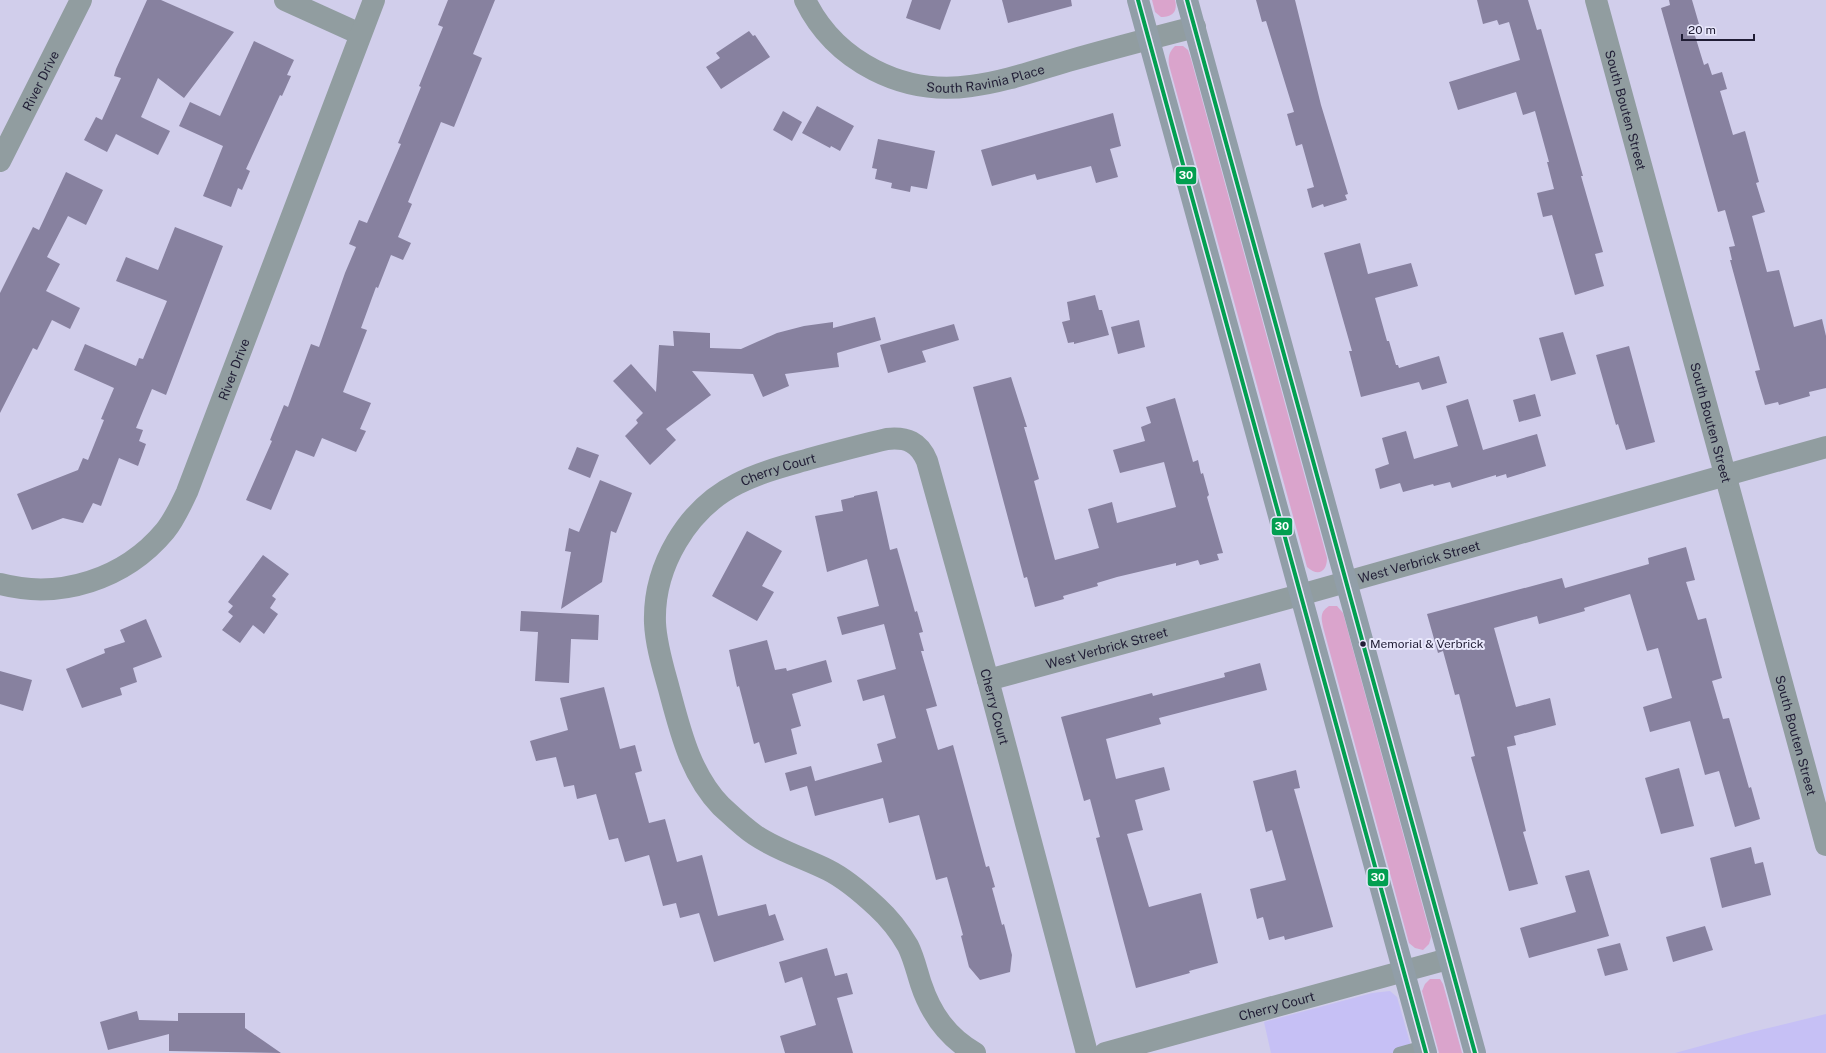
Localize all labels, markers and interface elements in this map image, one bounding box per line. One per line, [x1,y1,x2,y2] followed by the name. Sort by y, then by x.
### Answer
[1682,16,1754,42] scale bar
[1688,23,1716,37] text: 20 m
[19,48,62,113] street label: River Drive
[1602,48,1649,172] street label: South Bouten Street
[926,61,1046,95] street label: South Ravinia Place
[1175,166,1197,185] line badge: 30
[1179,169,1193,181] text: 30
[215,336,252,402] street label: River Drive
[1688,361,1735,484] street label: South Bouten Street
[738,450,817,489] street label: Cherry Court
[1271,517,1293,536] line badge: 30
[1275,520,1289,532] text: 30
[1356,537,1482,586] street label: West Verbrick Street
[1044,624,1169,671] street label: West Verbrick Street
[1370,637,1484,651] place label: Memorial & Verbrick
[1358,639,1368,649] marker: Memorial & Verbrick
[978,667,1012,746] street label: Cherry Court
[1773,673,1820,797] street label: South Bouten Street
[1367,868,1389,887] line badge: 30
[1371,871,1385,883] text: 30
[1237,988,1316,1024] street label: Cherry Court

